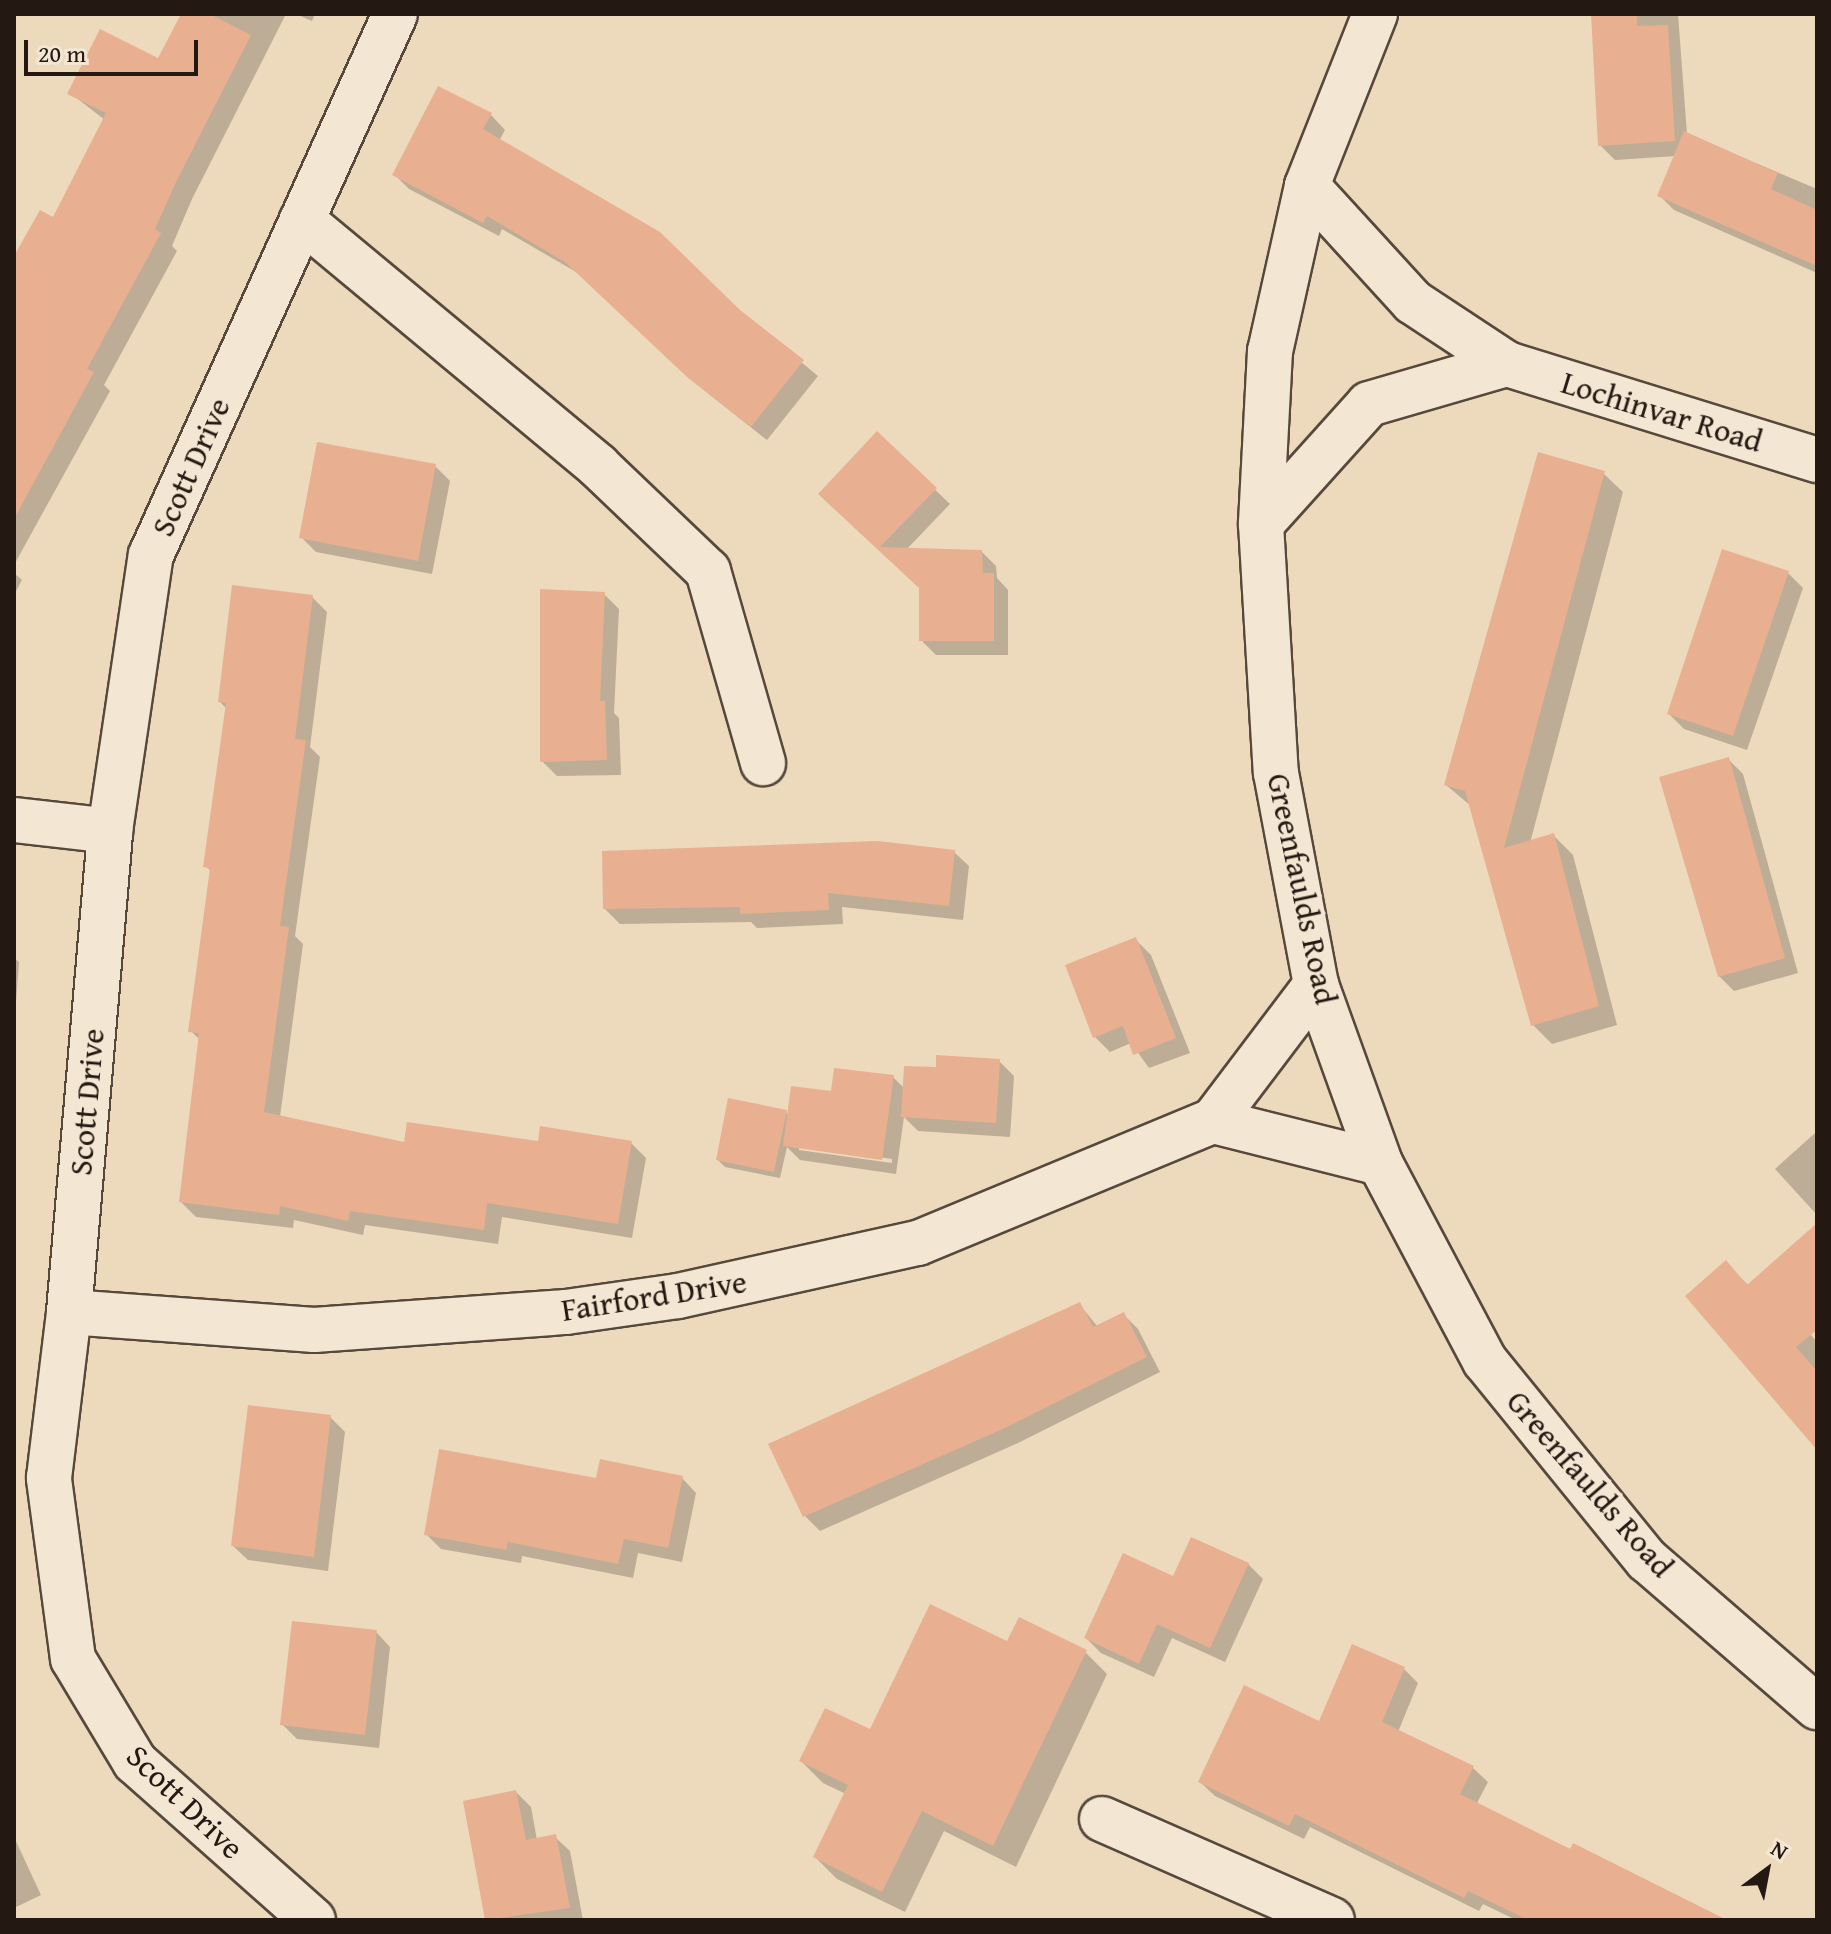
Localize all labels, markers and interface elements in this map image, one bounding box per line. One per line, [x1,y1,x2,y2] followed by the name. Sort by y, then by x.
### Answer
[28,24,202,74] scale bar
[38,36,86,71] text: 20 m
[1557,363,1767,461] street label: Lochinvar Road
[143,392,239,542] street label: Scott Drive
[1259,770,1345,1008] street label: Greenfaulds Road
[61,1027,113,1177] street label: Scott Drive
[559,1262,749,1330] street label: Fairford Drive
[1498,1383,1682,1585] street label: Greenfaulds Road
[119,1737,251,1867] street label: Scott Drive
[1727,1830,1807,1910] north arrow
[1765,1832,1794,1867] text: N

